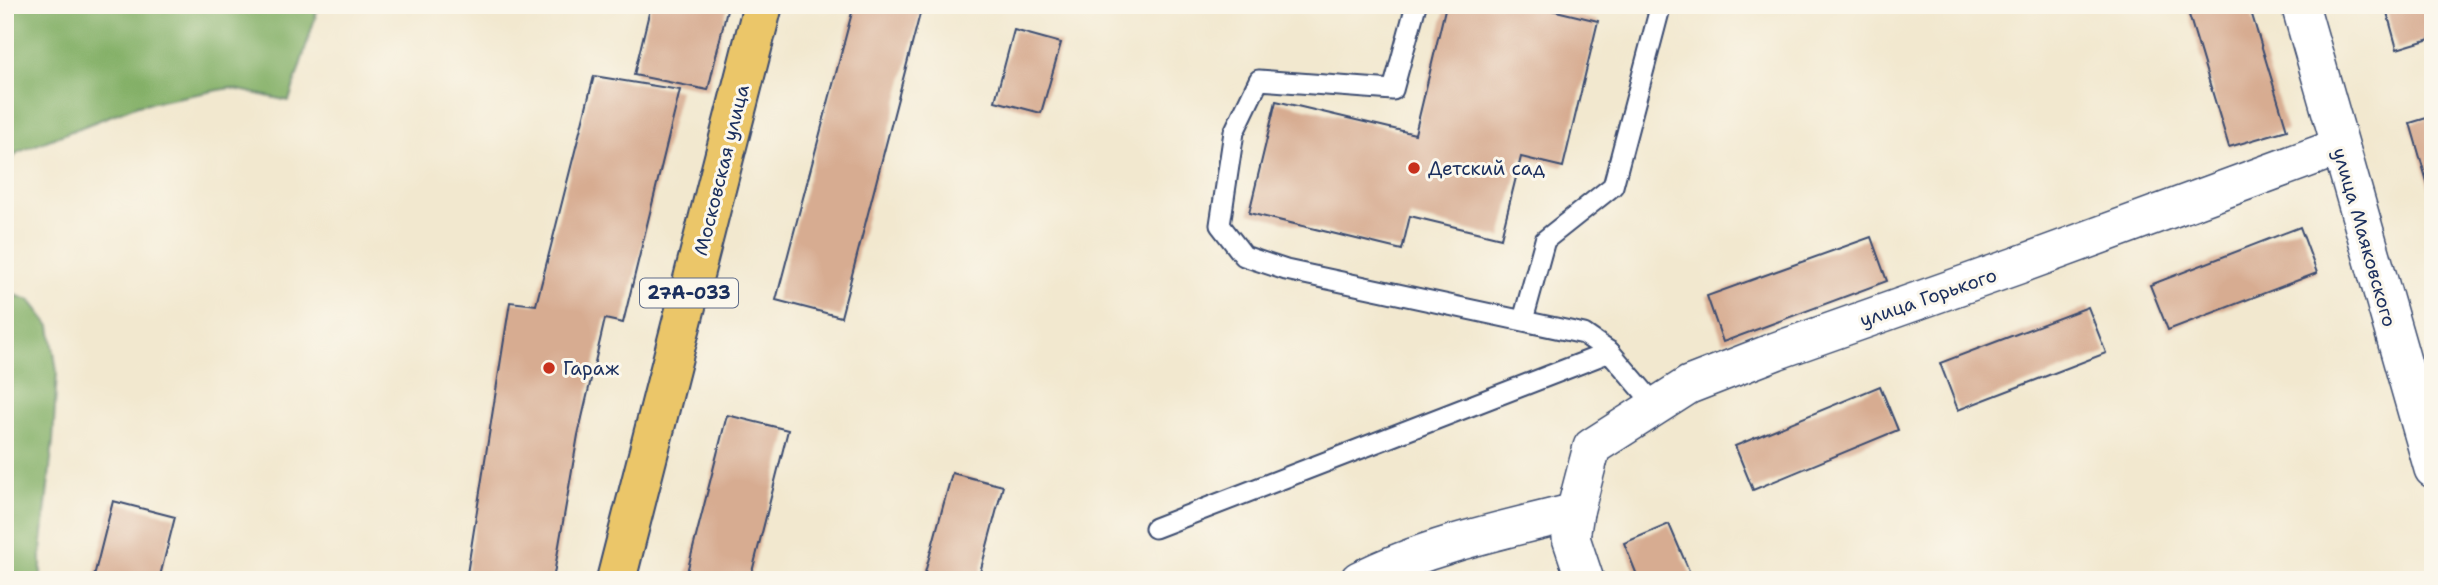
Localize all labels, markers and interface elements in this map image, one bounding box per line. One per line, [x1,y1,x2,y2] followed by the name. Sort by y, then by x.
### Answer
[688,82,755,258] street label: Московская улица
[2327,145,2402,330] street label: улица Маяковского
[1428,156,1545,181] place label: Детский сад
[1406,160,1422,176] marker: Детский сад
[1856,262,2000,333] street label: улица Горького
[640,278,738,307] road number: 27А-033
[563,356,619,381] place label: Гараж
[541,360,557,376] marker: Гараж

